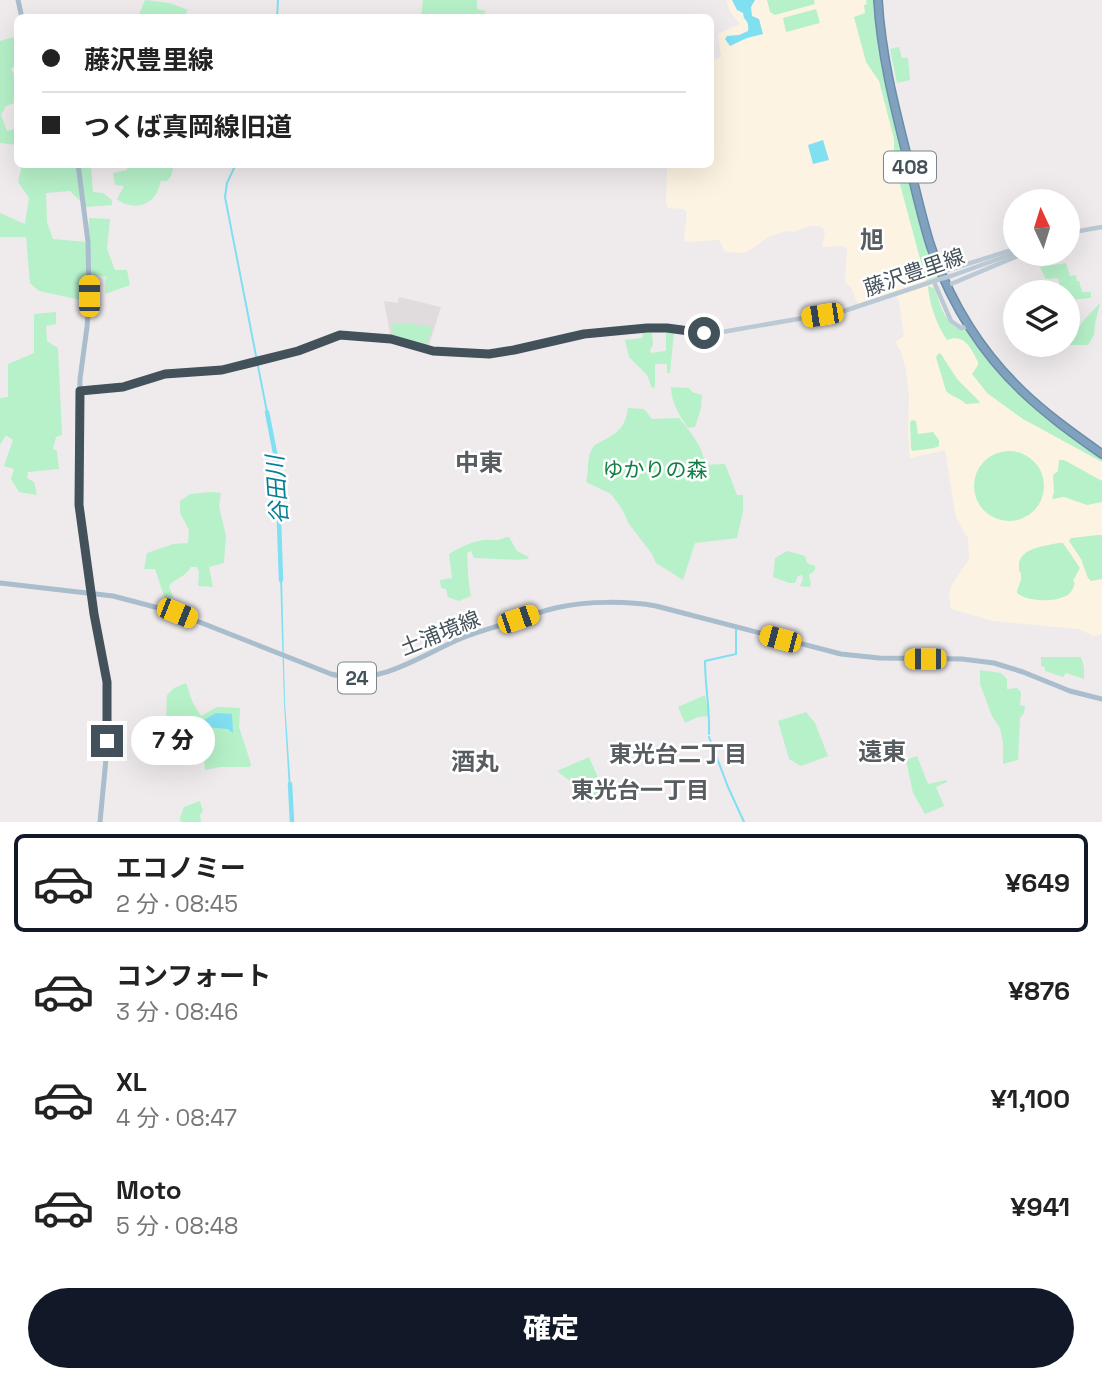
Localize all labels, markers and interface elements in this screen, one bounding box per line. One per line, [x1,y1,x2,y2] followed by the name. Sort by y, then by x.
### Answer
[84,43,214,77] text: 藤沢豊里線
[84,110,292,144] text: つくば真岡線旧道
[884,152,936,182] road number: 408
[1003,189,1080,266] north arrow
[1003,189,1080,357] map controls
[860,224,884,255] district label: 旭
[860,242,968,302] street label: 藤沢豊里線
[79,275,100,317] car
[1003,280,1080,357] button: layers
[800,301,845,329] car
[688,317,720,349] route start
[455,447,503,478] district label: 中東
[259,452,294,525] water label: 谷田川
[603,456,708,483] park label: ゆかりの森
[154,595,201,631] car
[495,602,542,636] car
[396,605,484,661] street label: 土浦境線
[757,623,804,655] car
[905,649,947,670] car
[338,663,376,694] road number: 24
[132,716,216,766] callout: 7 分
[91,725,123,757] route end
[152,725,194,755] text: 7 分
[858,736,906,767] district label: 遠東
[609,739,747,769] district label: 東光台二丁目
[451,746,499,777] district label: 酒丸
[571,775,709,805] district label: 東光台一丁目
[116,851,246,885] text: エコノミー
[32,852,95,915] icon: car
[1005,866,1070,900] text: ¥649
[116,889,238,919] text: 2 分 · 08:45
[116,959,271,993] text: コンフォート
[32,960,95,1023] icon: car
[1008,974,1070,1008] text: ¥876
[116,997,238,1027] text: 3 分 · 08:46
[116,1065,147,1099] text: XL
[32,1068,95,1131] icon: car
[990,1082,1070,1116] text: ¥1,100
[116,1103,237,1133] text: 4 分 · 08:47
[116,1173,182,1207] text: Moto
[32,1176,95,1239] icon: car
[1011,1190,1070,1224] text: ¥941
[116,1211,238,1241] text: 5 分 · 08:48
[28,1288,1074,1368] button: 確定

